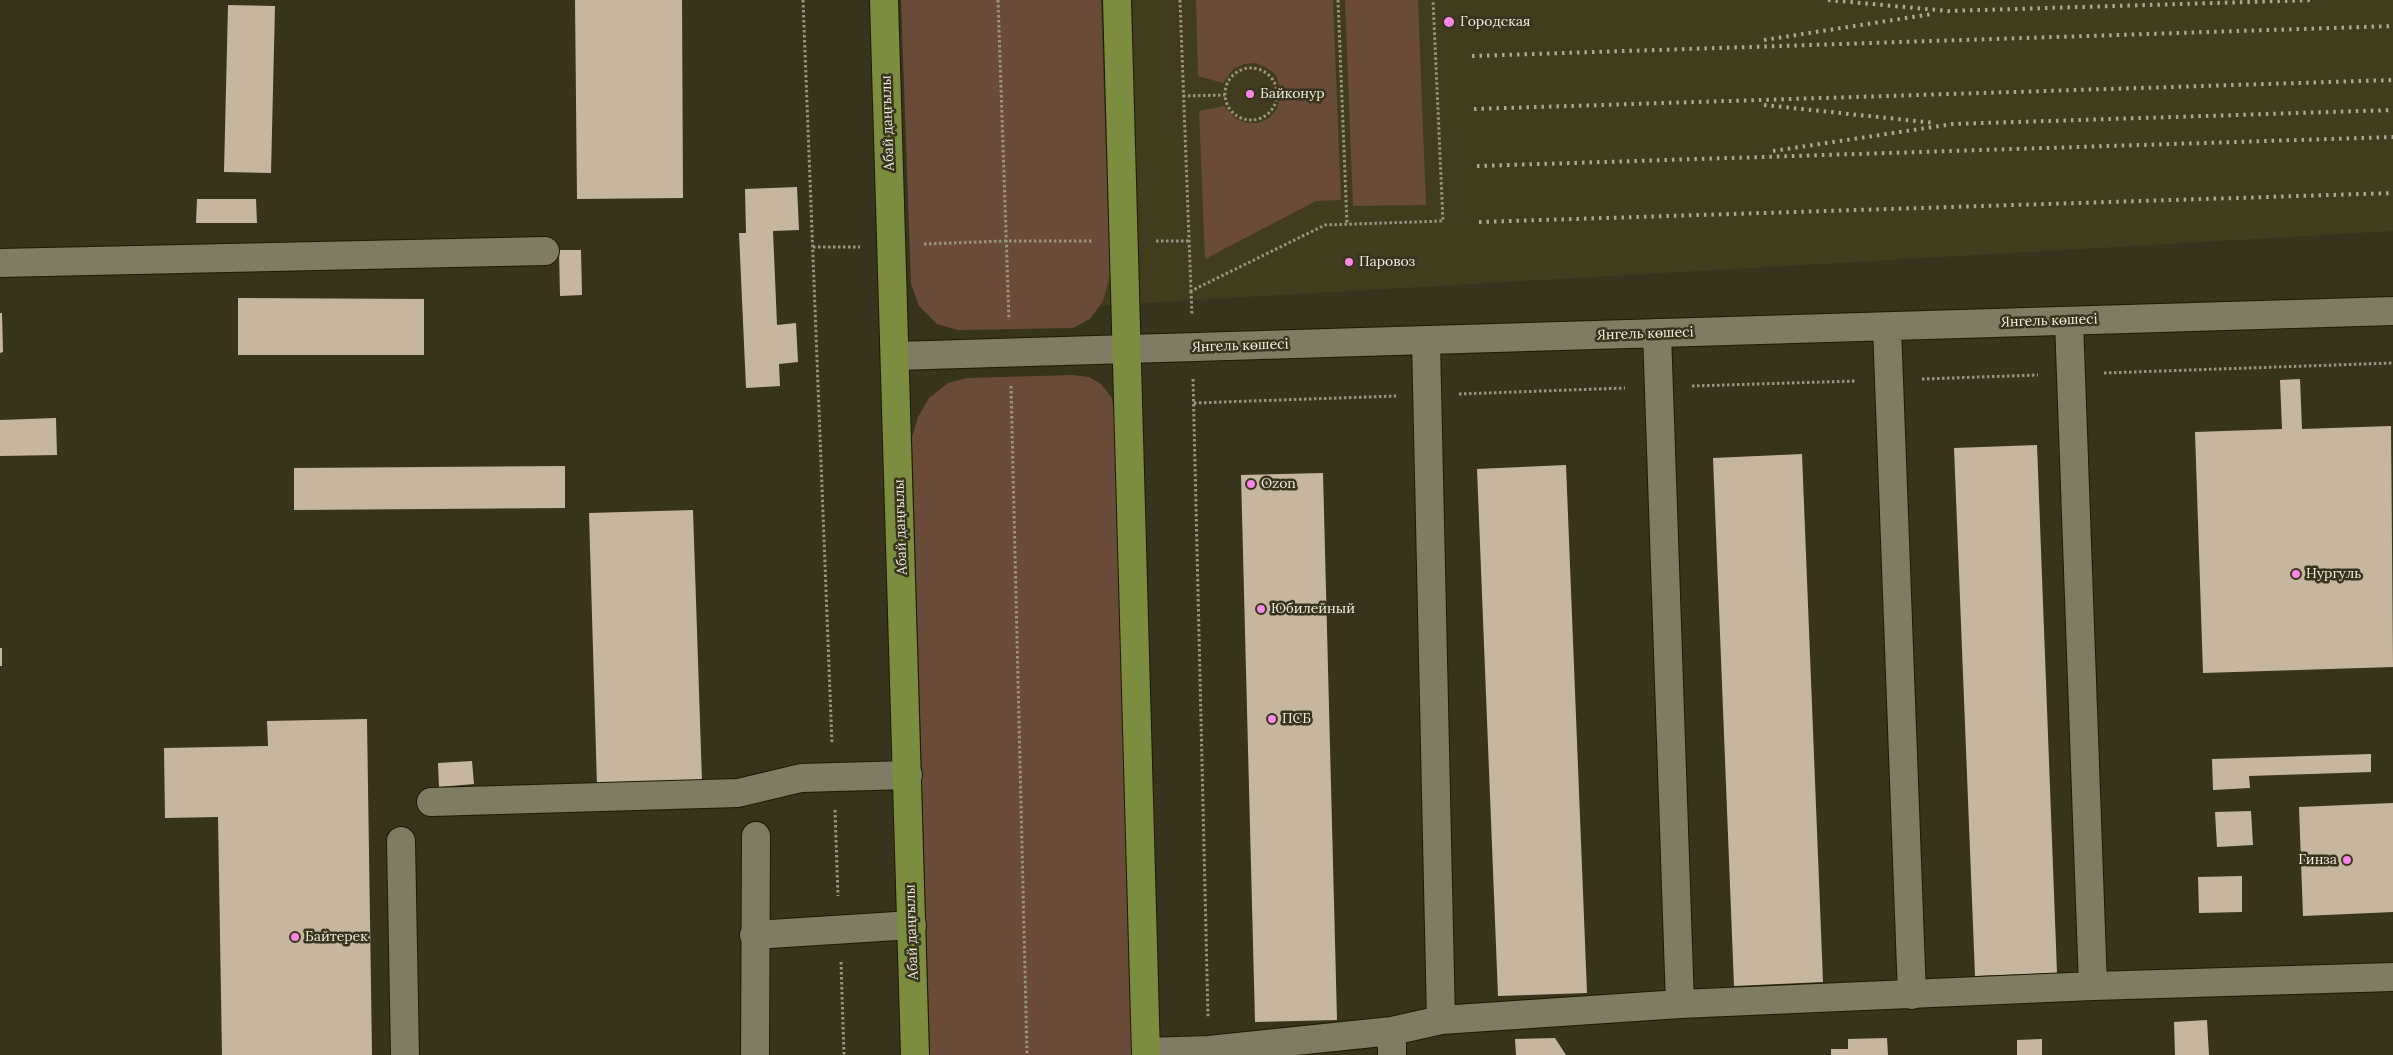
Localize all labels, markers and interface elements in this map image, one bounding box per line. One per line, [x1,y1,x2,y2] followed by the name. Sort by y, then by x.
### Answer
[1460,14,1530,30] place label: Городская
[1442,15,1456,29] marker: Городская
[878,75,898,171] street label: Абай даңғылы
[1260,86,1325,102] place label: Байконур
[1244,88,1256,100] marker: Байконур
[1359,254,1415,270] place label: Паровоз
[1343,256,1355,268] marker: Паровоз
[2000,311,2098,331] street label: Янгель көшесі
[1596,324,1694,344] street label: Янгель көшесі
[1191,336,1289,356] street label: Янгель көшесі
[1261,476,1296,492] place label: Ozon
[1245,478,1257,490] marker: Ozon
[891,479,911,575] street label: Абай даңғылы
[2306,566,2361,582] place label: Нургуль
[2290,568,2302,580] marker: Нургуль
[1271,601,1355,617] place label: Юбилейный
[1255,603,1267,615] marker: Юбилейный
[1282,711,1311,727] place label: ПСБ
[1266,713,1278,725] marker: ПСБ
[2298,852,2337,868] place label: Гинза
[2341,854,2353,866] marker: Гинза
[902,884,922,980] street label: Абай даңғылы
[305,929,368,945] place label: Байтерек
[289,931,301,943] marker: Байтерек

